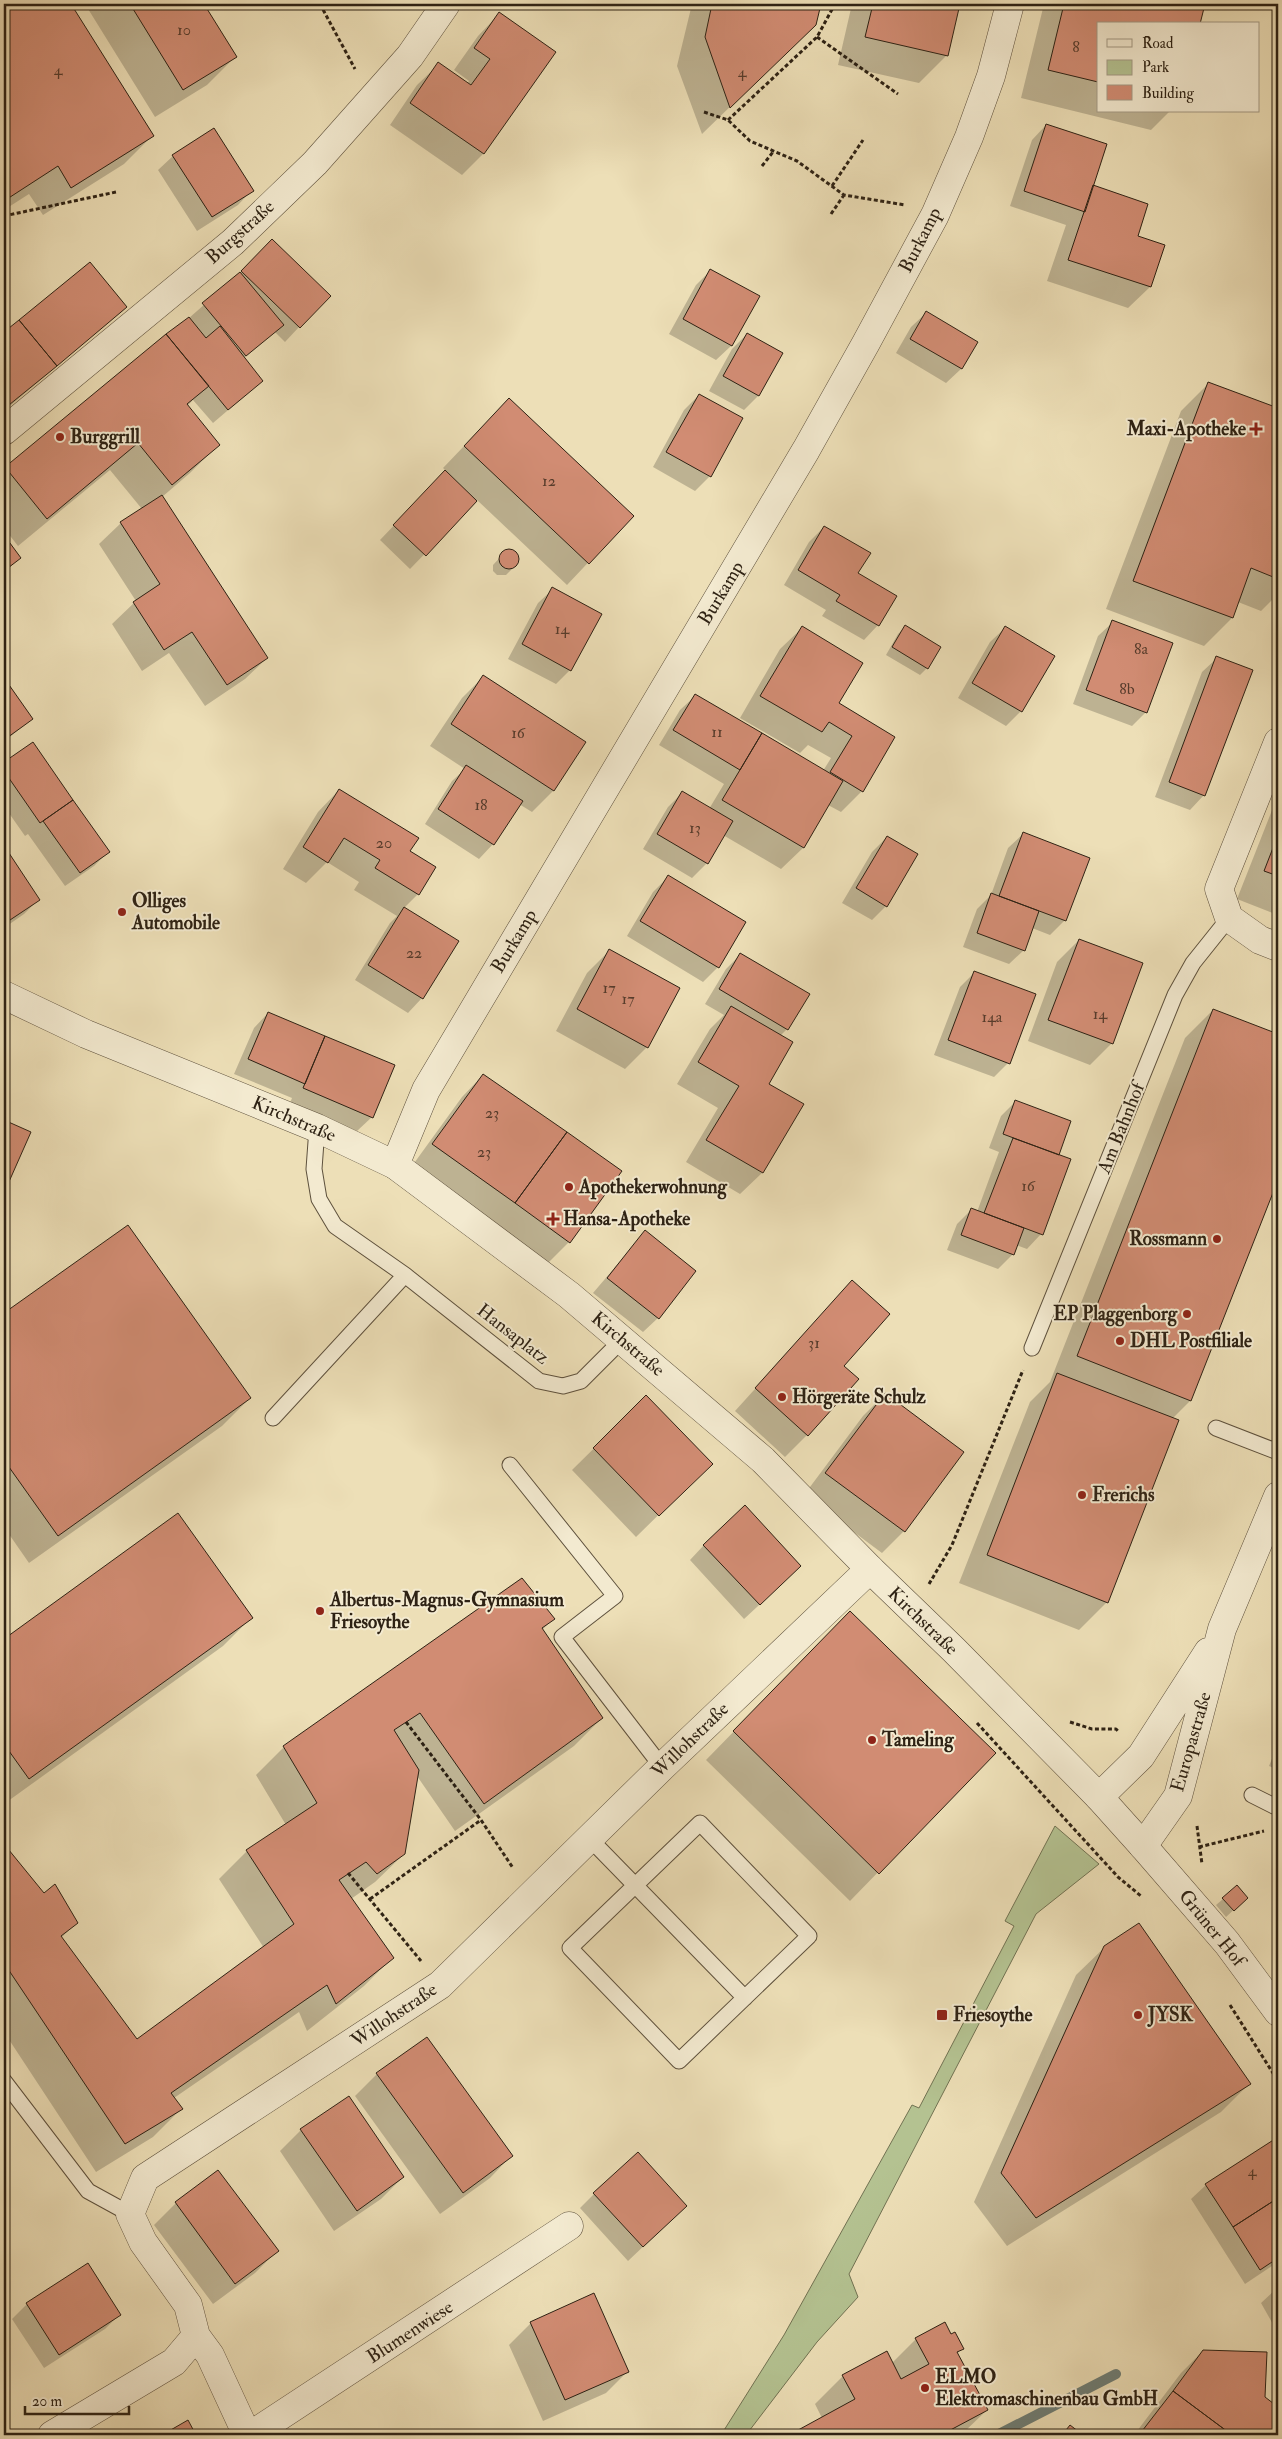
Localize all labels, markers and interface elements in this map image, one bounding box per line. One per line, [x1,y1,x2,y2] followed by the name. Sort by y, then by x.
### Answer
[177,20,191,40] house number: 10
[1097,22,1260,112] legend
[1142,34,1174,53] text: Road
[1072,37,1080,57] house number: 8
[1142,58,1169,77] text: Park
[54,60,64,80] house number: 4
[738,62,748,82] house number: 4
[1142,84,1194,103] text: Building
[201,195,279,269] street label: Burgstraße
[893,203,948,277] street label: Burkamp
[1126,417,1246,442] place label: Maxi-Apotheke
[1250,423,1262,435] marker: Maxi-Apotheke
[70,425,140,450] place label: Burggrill
[54,431,66,443] marker: Burggrill
[542,471,556,491] house number: 12
[693,557,750,630] street label: Burkamp
[555,619,571,639] house number: 14
[1134,639,1148,659] house number: 8a
[1119,679,1135,699] house number: 8b
[711,722,723,742] house number: 11
[511,723,526,743] house number: 16
[474,795,488,815] house number: 18
[689,818,701,838] house number: 13
[376,833,392,853] house number: 20
[131,889,220,935] place label: Olliges Automobile
[486,905,543,978] street label: Burkamp
[116,906,128,918] marker: Olliges Automobile
[406,943,422,963] house number: 22
[602,978,616,998] house number: 17
[621,989,635,1009] house number: 17
[1093,1004,1109,1024] house number: 14
[982,1007,1003,1027] house number: 14a
[1091,1076,1151,1178] street label: Am Bahnhof
[248,1091,340,1147] street label: Kirchstraße
[485,1103,499,1123] house number: 23
[477,1142,491,1162] house number: 23
[578,1175,728,1200] place label: Apothekerwohnung
[1021,1176,1036,1196] house number: 16
[563,1181,575,1193] marker: Apothekerwohnung
[563,1207,690,1232] place label: Hansa-Apotheke
[547,1213,559,1225] marker: Hansa-Apotheke
[1129,1227,1207,1251] place label: Rossmann
[1211,1233,1223,1245] marker: Rossmann
[471,1298,554,1370] street label: Hansaplatz
[1053,1302,1178,1327] place label: EP Plaggenborg
[586,1306,670,1382] street label: Kirchstraße
[1181,1308,1193,1320] marker: EP Plaggenborg
[1130,1329,1252,1353] place label: DHL Postfiliale
[808,1333,820,1353] house number: 31
[1114,1335,1126,1347] marker: DHL Postfiliale
[792,1385,927,1410] place label: Hörgeräte Schulz
[776,1391,788,1403] marker: Hörgeräte Schulz
[1092,1483,1155,1507] place label: Frerichs
[1076,1489,1088,1501] marker: Frerichs
[883,1582,963,1660] street label: Kirchstraße
[329,1588,564,1635] place label: Albertus-Magnus-Gymnasium Friesoythe
[314,1605,326,1617] marker: Albertus-Magnus-Gymnasium Friesoythe
[1165,1689,1218,1795] street label: Europastraße
[645,1697,734,1784] street label: Willohstraße
[881,1728,954,1753] place label: Tameling
[866,1734,878,1746] marker: Tameling
[1174,1885,1252,1974] street label: Grüner Hof
[345,1977,442,2053] street label: Willohstraße
[953,2003,1033,2028] place label: Friesoythe
[1147,2003,1194,2027] place label: JYSK
[935,2008,949,2022] marker: Friesoythe
[1132,2009,1144,2021] marker: JYSK
[1248,2161,1258,2181] house number: 4
[362,2295,458,2369] street label: Blumenwiese
[935,2365,1158,2411] place label: ELMO Elektromaschinenbau GmbH
[919,2382,931,2394] marker: ELMO Elektromaschinenbau GmbH
[25,2384,129,2416] scale bar
[32,2392,62,2411] text: 20 m

